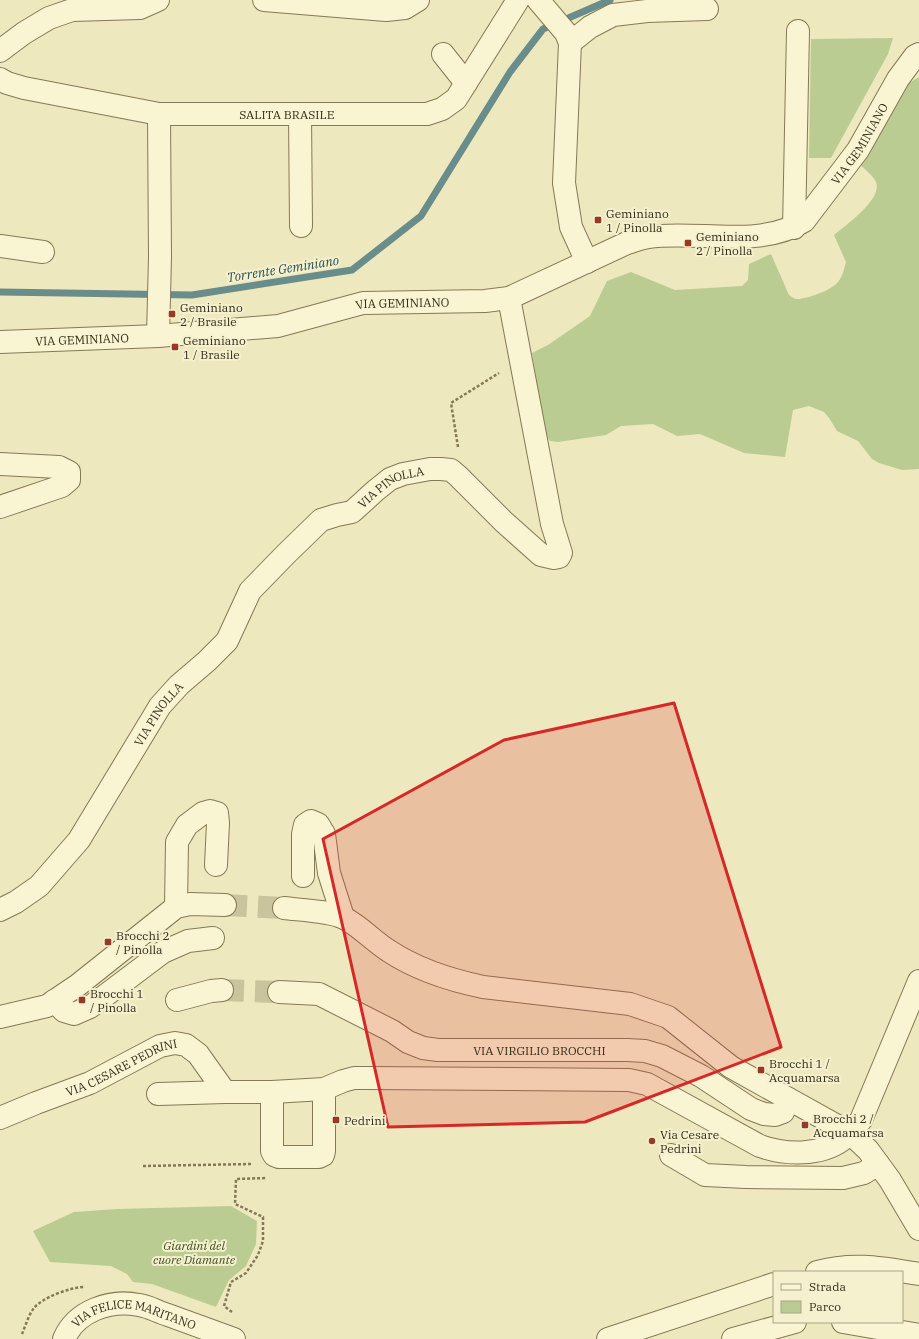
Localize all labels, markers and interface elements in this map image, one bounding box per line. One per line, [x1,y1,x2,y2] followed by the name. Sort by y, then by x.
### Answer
[827,100,891,187] street label: VIA GEMINIANO
[239,107,334,122] street label: SALITA BRASILE
[606,206,669,235] place label: Geminiano 1 / Pinolla
[593,215,603,225] marker: Geminiano 1 / Pinolla
[696,229,759,258] place label: Geminiano 2 / Pinolla
[683,238,693,248] marker: Geminiano 2 / Pinolla
[226,252,340,286] water label: Torrente Geminiano
[354,294,449,312] street label: VIA GEMINIANO
[180,300,243,329] place label: Geminiano 2 / Brasile
[167,309,177,319] marker: Geminiano 2 / Brasile
[35,330,129,348] street label: VIA GEMINIANO
[183,333,246,362] place label: Geminiano 1 / Brasile
[170,342,180,352] marker: Geminiano 1 / Brasile
[354,463,426,511] street label: VIA PINOLLA
[130,678,186,749] street label: VIA PINOLLA
[116,928,170,957] place label: Brocchi 2 / Pinolla
[103,937,113,947] marker: Brocchi 2 / Pinolla
[90,986,144,1015] place label: Brocchi 1 / Pinolla
[77,995,87,1005] marker: Brocchi 1 / Pinolla
[63,1035,178,1099] street label: VIA CESARE PEDRINI
[473,1043,606,1058] street label: VIA VIRGILIO BROCCHI
[769,1056,841,1085] place label: Brocchi 1 / Acquamarsa
[756,1065,766,1075] marker: Brocchi 1 / Acquamarsa
[813,1111,885,1140] place label: Brocchi 2 / Acquamarsa
[344,1113,386,1128] place label: Pedrini
[331,1115,341,1125] marker: Pedrini
[800,1120,810,1130] marker: Brocchi 2 / Acquamarsa
[660,1127,719,1156] place label: Via Cesare Pedrini
[647,1136,657,1146] marker: Via Cesare Pedrini
[153,1238,236,1267] park label: Giardini del cuore Diamante
[773,1271,903,1323] legend
[809,1279,846,1294] text: Strada
[68,1296,198,1332] text: VIA FELICE MARITANO
[809,1299,841,1314] text: Parco
[69,1320,201,1336] street label: VIA FELICE MARITANO

